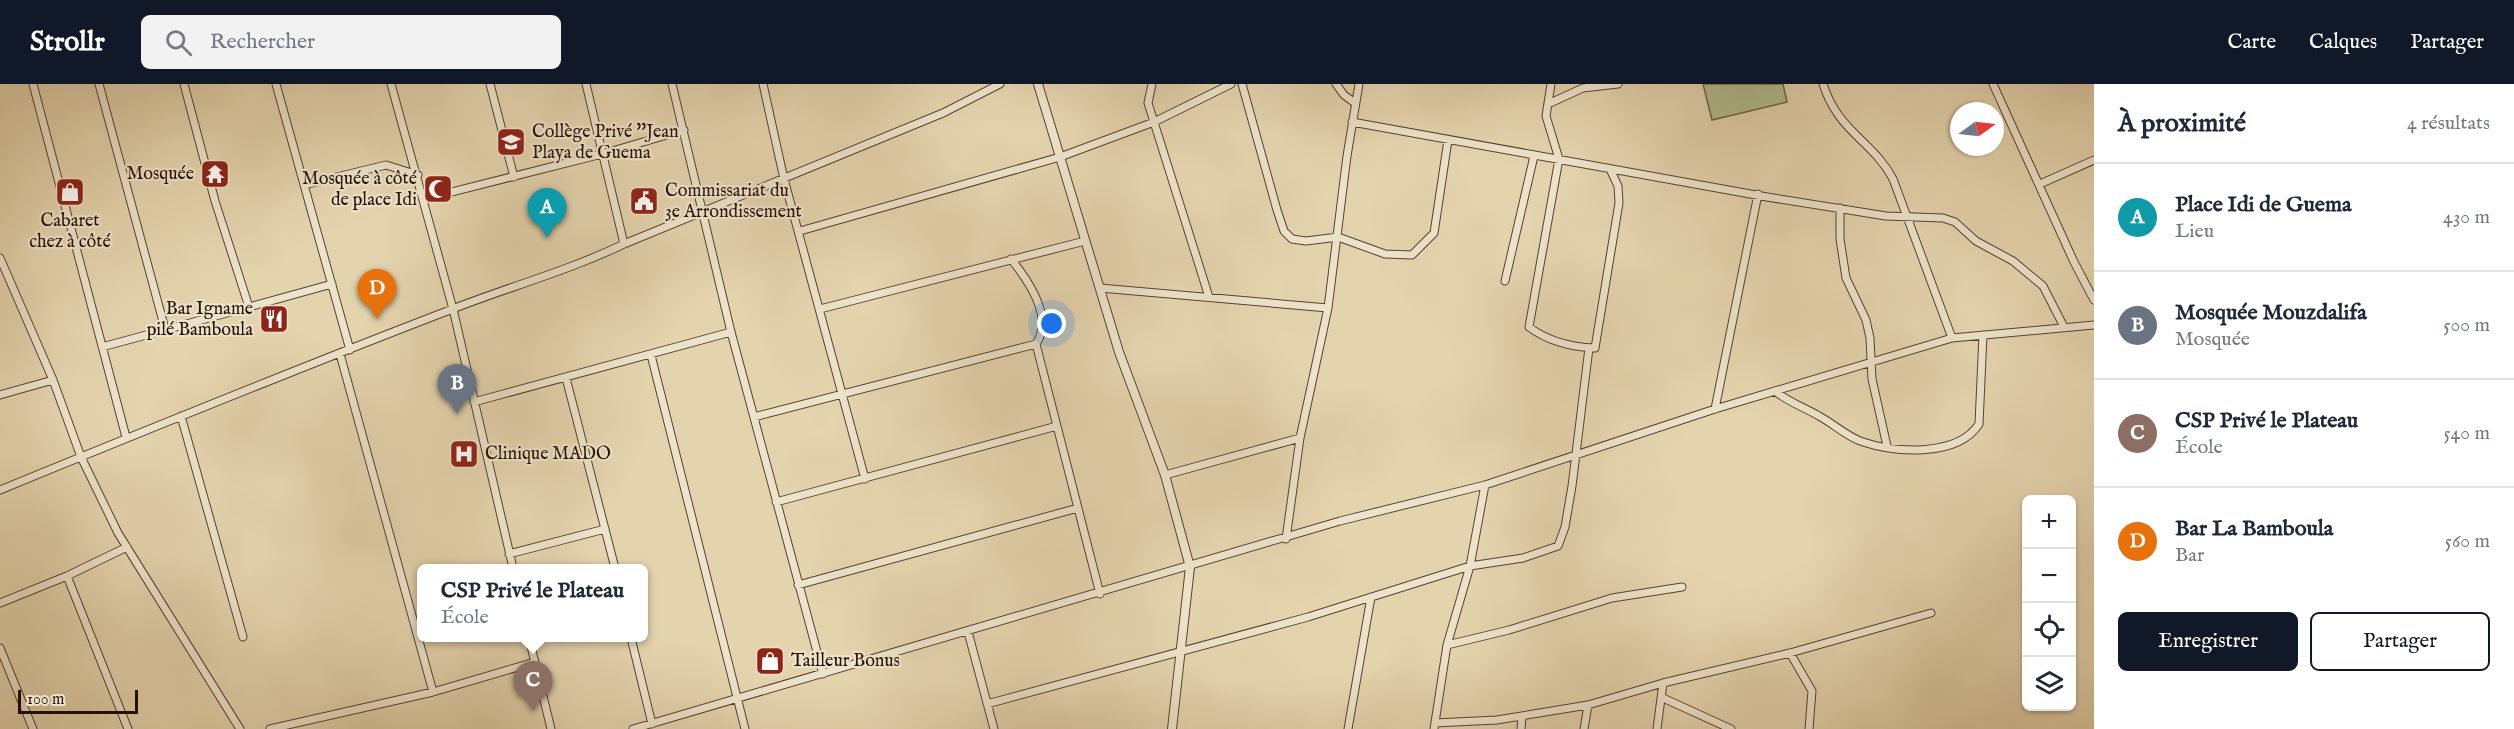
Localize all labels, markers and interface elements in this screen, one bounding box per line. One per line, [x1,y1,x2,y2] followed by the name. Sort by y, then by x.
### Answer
[141,15,561,69] search box
[30,25,105,60] text: Strollr
[162,26,195,59] icon: search
[210,28,315,56] text: Rechercher
[2227,29,2276,56] text: Carte
[2309,29,2377,56] text: Calques
[2410,29,2484,56] text: Partager
[1950,102,2004,156] north arrow
[2118,107,2246,140] text: À proximité
[2407,111,2490,136] text: 4 résultats
[532,121,679,165] place label: Collège Privé ''Jean Playa de Guema
[495,126,527,158] school or university icon: Collège Privé ''Jean Playa de Guema
[199,158,231,190] temple icon: Mosquée
[126,163,194,186] place label: Mosquée
[302,168,417,212] place label: Mosquée à côté de place Idi
[422,173,454,205] mosque icon: Mosquée à côté de place Idi
[54,176,86,208] shop icon: Cabaret chez à côté
[665,180,802,224] place label: Commissariat du 3e Arrondissement
[628,185,660,217] public building icon: Commissariat du 3e Arrondissement
[528,188,566,238] pin: A
[2175,191,2351,219] text: Place Idi de Guema
[2131,205,2144,230] text: A
[2443,205,2490,230] text: 430 m
[29,210,111,254] place label: Cabaret chez à côté
[2175,219,2214,244] text: Lieu
[358,270,397,319] pin: D
[147,298,253,342] place label: Bar Igname pilé Bamboula
[2175,299,2367,327] text: Mosquée Mouzdalifa
[258,303,290,335] restaurant icon: Bar Igname pilé Bamboula
[1037,309,1066,338] your location
[2131,313,2144,338] text: B
[2443,313,2490,338] text: 500 m
[2175,327,2250,352] text: Mosquée
[438,364,476,414] pin: B
[2175,407,2358,435] text: CSP Privé le Plateau
[2130,421,2145,446] text: C
[2443,421,2490,446] text: 540 m
[2175,435,2223,460] text: École
[448,438,480,470] hospital icon: Clinique MADO
[485,443,611,466] place label: Clinique MADO
[2022,495,2076,711] map controls
[2022,495,2076,549] button: +
[2175,515,2333,543] text: Bar La Bamboula
[2129,529,2146,554] text: D
[2445,529,2490,554] text: 560 m
[2175,543,2204,568] text: Bar
[2022,549,2076,603] button: −
[417,564,648,642] popup
[441,577,624,605] text: CSP Privé le Plateau
[2022,603,2076,657] button: locate
[441,605,489,630] text: École
[2118,612,2298,671] button: Enregistrer
[2310,612,2490,671] button: Partager
[754,645,786,677] shop icon: Tailleur Bonus
[791,650,900,673] place label: Tailleur Bonus
[2022,657,2076,711] button: layers
[514,662,552,711] pin: C
[18,687,138,714] scale bar
[27,690,64,710] text: 100 m

